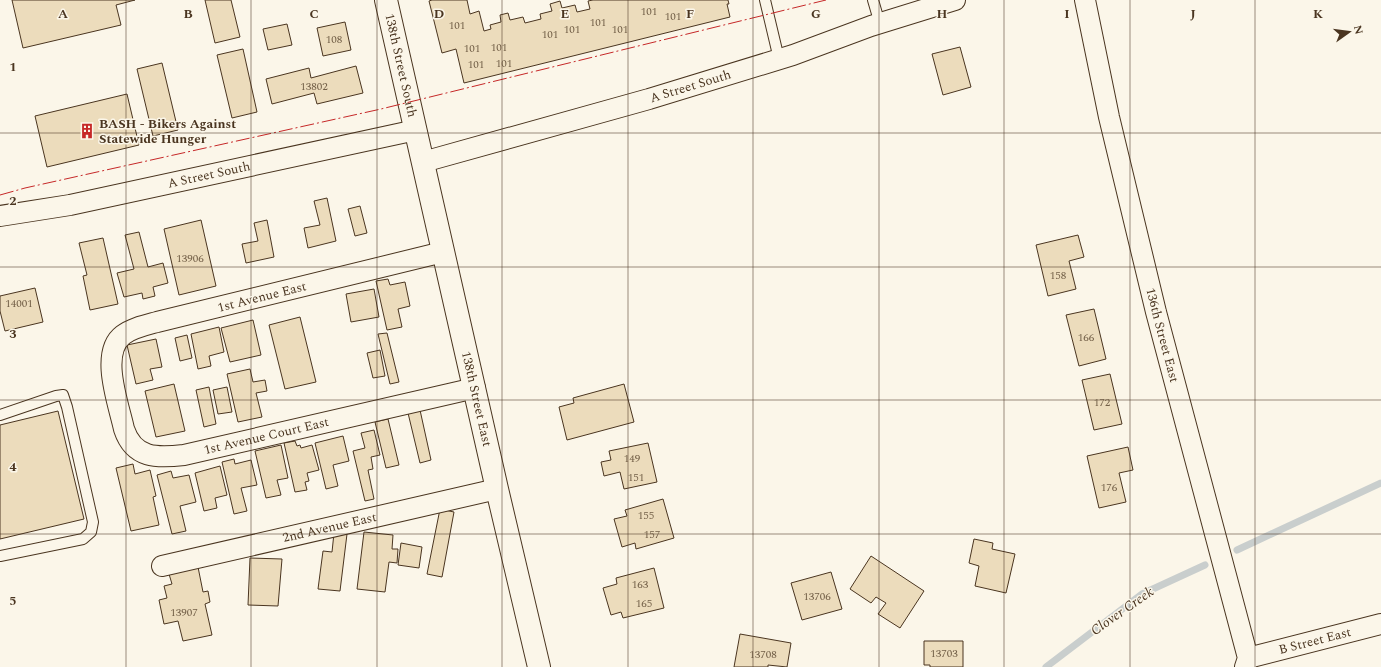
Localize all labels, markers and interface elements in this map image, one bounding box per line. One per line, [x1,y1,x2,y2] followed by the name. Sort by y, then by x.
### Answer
[641,3,657,20] house number: 101
[58,4,68,24] text: A
[183,4,193,24] text: B
[309,4,319,24] text: C
[434,4,444,24] text: D
[561,4,570,24] text: E
[686,4,694,24] text: F
[811,4,821,24] text: G
[937,4,948,24] text: H
[1064,4,1070,24] text: I
[1190,4,1196,24] text: J
[1313,4,1323,24] text: K
[665,8,681,25] house number: 101
[379,11,422,120] street label: 138th Street South
[1329,12,1369,52] north arrow
[590,14,606,31] house number: 101
[449,17,465,34] house number: 101
[564,21,580,38] house number: 101
[612,21,628,38] house number: 101
[1349,23,1368,36] text: N
[542,26,558,43] house number: 101
[326,31,343,48] house number: 108
[491,39,507,56] house number: 101
[464,40,480,57] house number: 101
[496,55,512,72] house number: 101
[468,56,484,73] house number: 101
[9,57,17,77] text: 1
[647,64,734,108] street label: A Street South
[300,78,328,95] house number: 13802
[99,114,236,149] place label: BASH - Bikers Against Statewide Hunger
[78,122,96,140] building icon: BASH - Bikers Against Statewide Hunger
[166,156,253,194] street label: A Street South
[9,191,17,211] text: 2
[176,250,204,267] house number: 13906
[1050,267,1067,284] house number: 158
[215,276,309,318] street label: 1st Avenue East
[1140,286,1184,385] street label: 136th Street East
[5,295,33,312] house number: 14001
[9,324,17,344] text: 3
[1078,329,1095,346] house number: 166
[456,349,497,449] street label: 138th Street East
[1094,394,1111,411] house number: 172
[202,412,331,460] street label: 1st Avenue Court East
[624,450,641,467] house number: 149
[9,457,17,477] text: 4
[628,469,644,486] house number: 151
[1101,479,1118,496] house number: 176
[281,507,379,548] street label: 2nd Avenue East
[638,507,654,524] house number: 155
[644,526,661,543] house number: 157
[632,576,649,593] house number: 163
[1086,581,1158,641] water label: Clover Creek
[803,588,831,605] house number: 13706
[9,591,17,611] text: 5
[636,595,652,612] house number: 165
[170,604,198,621] house number: 13907
[1276,622,1354,660] street label: B Street East
[930,645,958,662] house number: 13703
[749,646,777,663] house number: 13708

